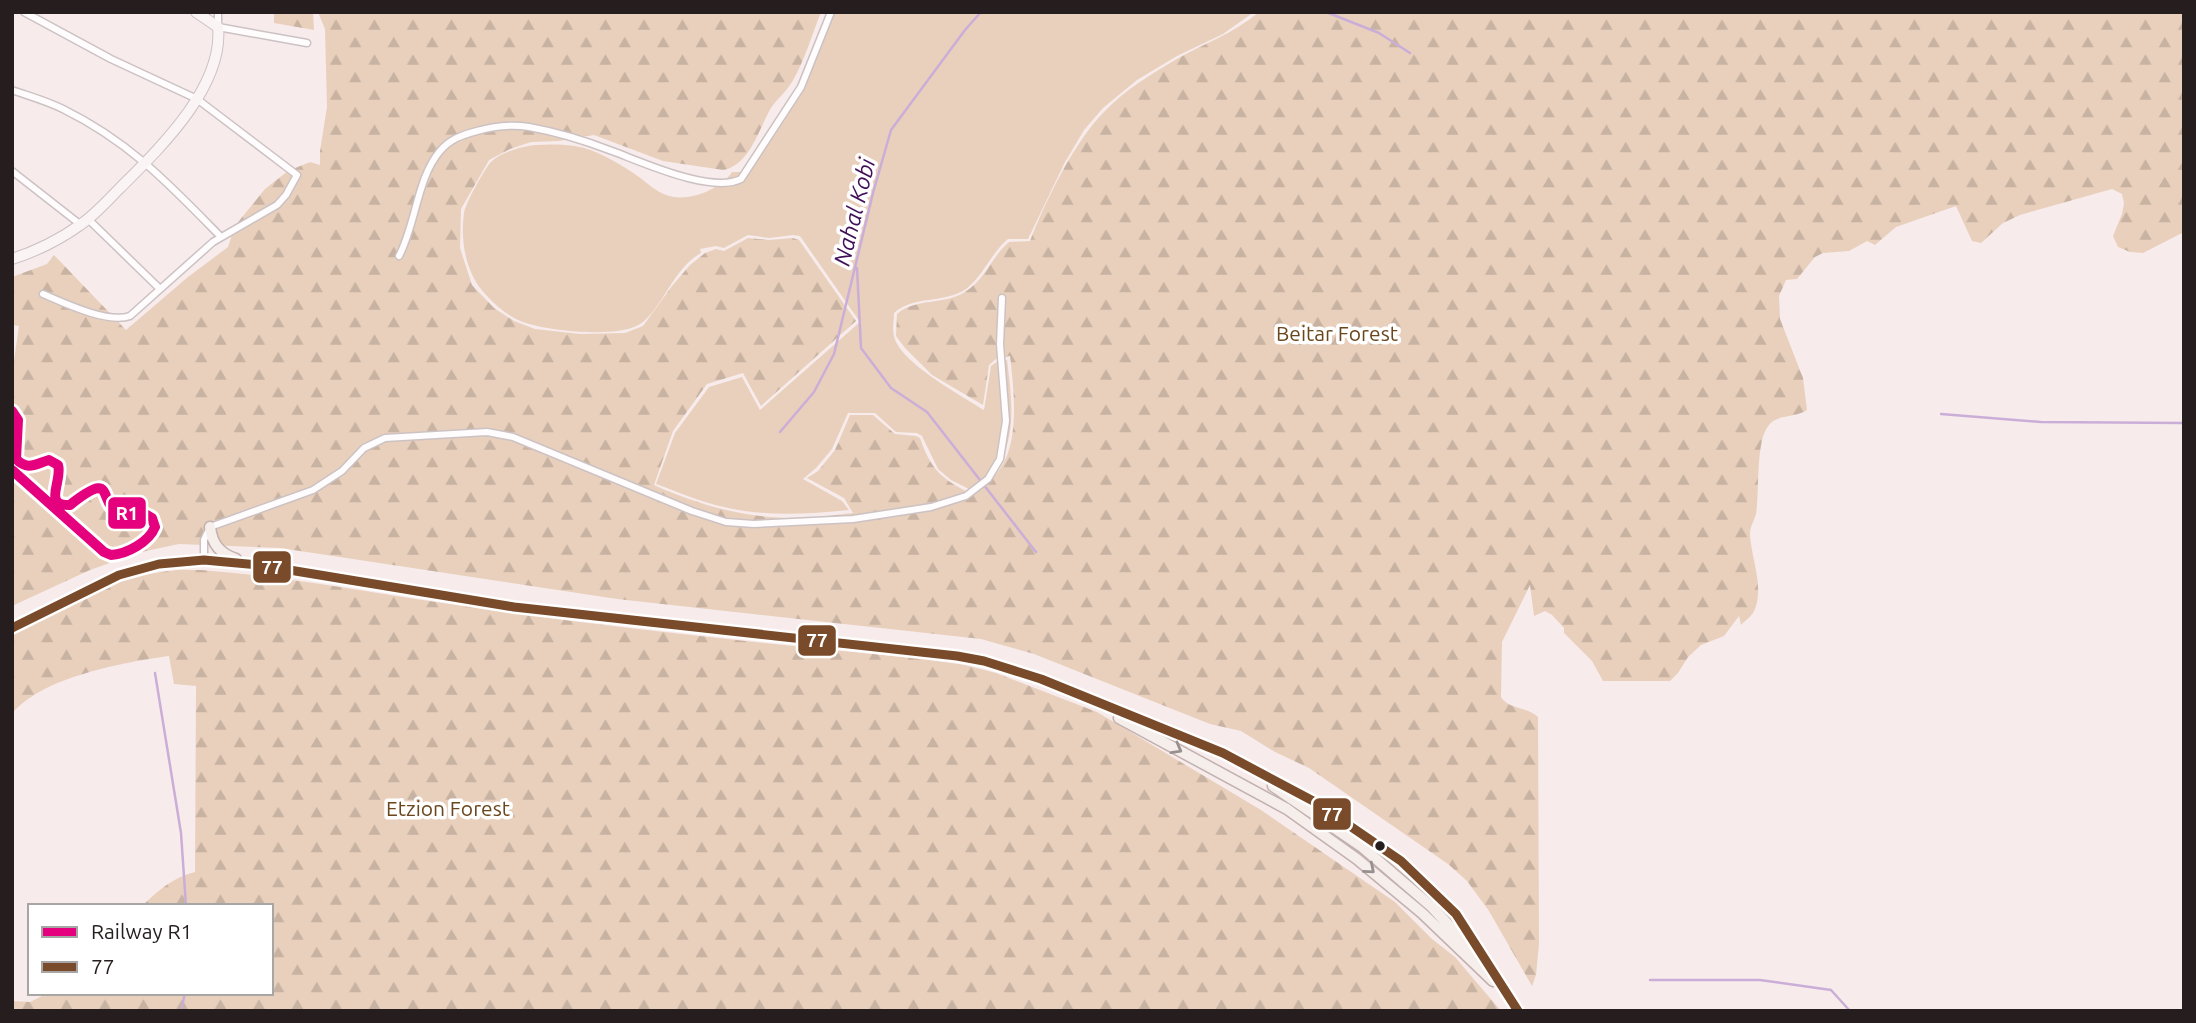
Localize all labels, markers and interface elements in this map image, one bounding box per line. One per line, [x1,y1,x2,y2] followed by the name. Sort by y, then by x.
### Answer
[829,155,880,268] water label: Nahal Kobi
[1276,321,1398,345] park label: Beitar Forest
[107,496,147,530] line badge: R1
[115,502,139,524] text: R1
[252,550,292,584] line badge: 77
[261,556,283,578] text: 77
[797,624,837,657] line badge: 77
[806,629,828,651] text: 77
[1170,741,1182,754] one-way arrow
[386,796,510,820] park label: Etzion Forest
[1312,797,1352,831] line badge: 77
[1321,803,1343,825] text: 77
[1373,839,1387,853] unlabelled marker
[1361,861,1374,873] one-way arrow
[28,904,273,995] legend
[91,919,192,943] text: Railway R1
[91,954,115,978] text: 77

